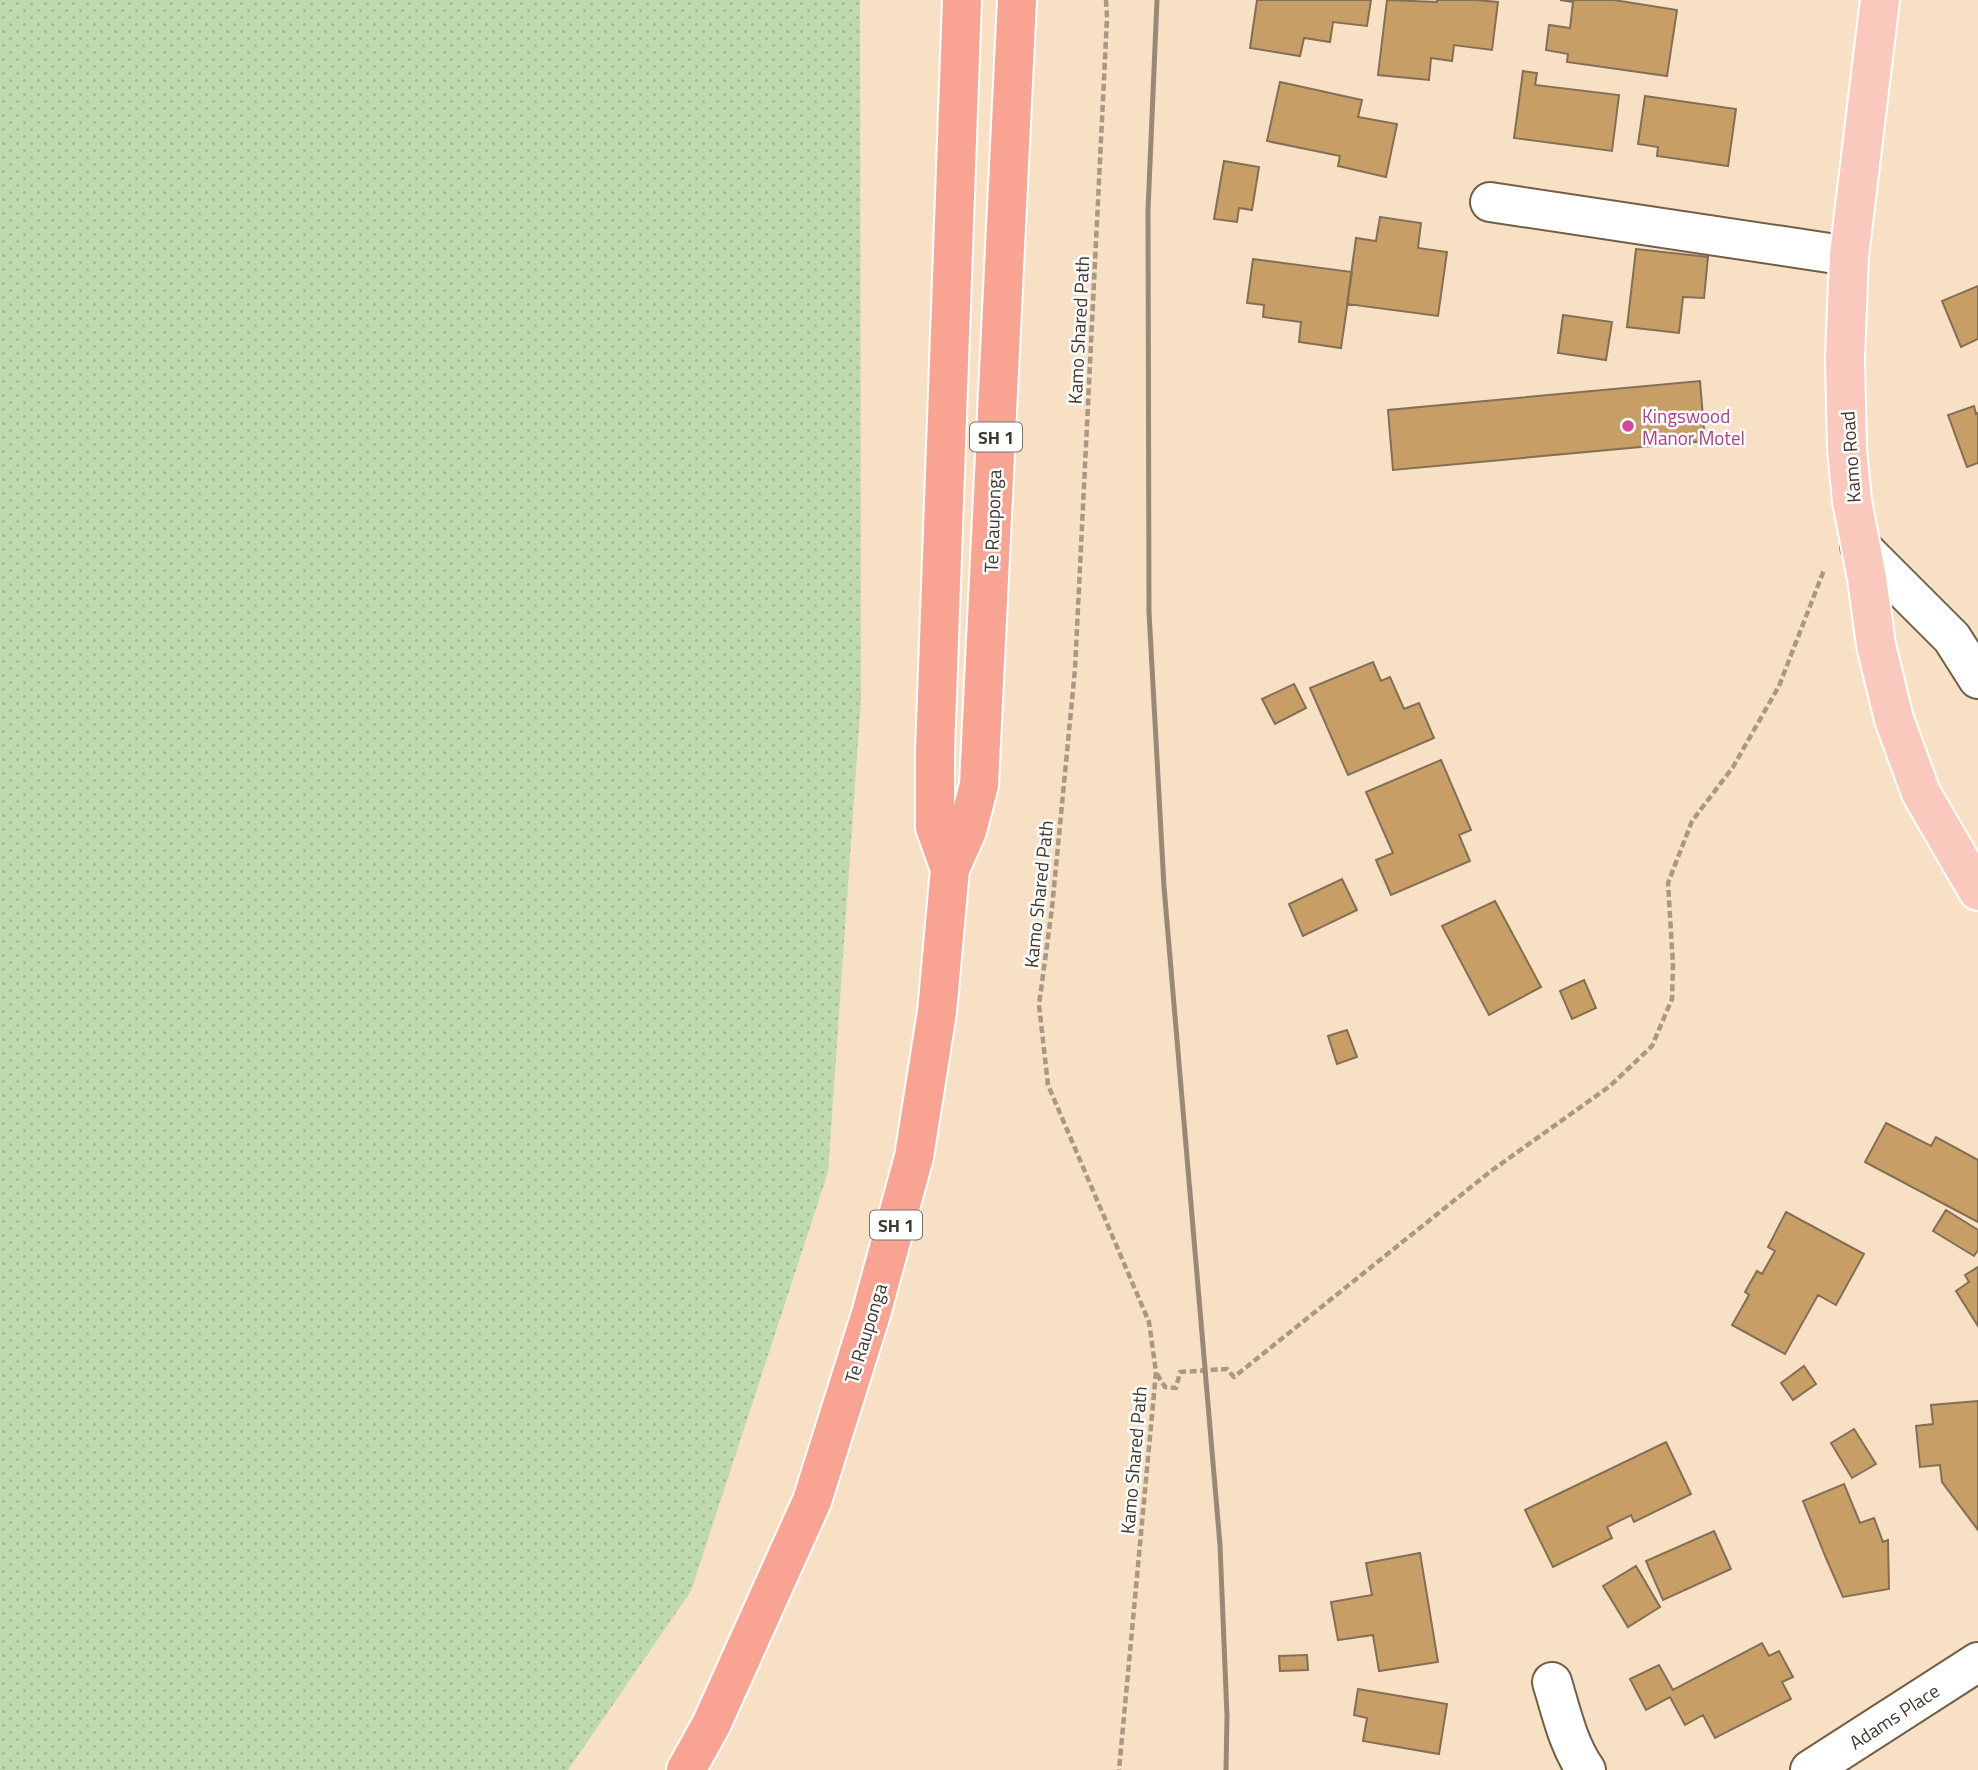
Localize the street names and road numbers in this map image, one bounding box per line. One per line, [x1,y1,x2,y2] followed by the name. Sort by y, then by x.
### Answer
[1060,255,1096,405] street label: Kamo Shared Path
[1832,410,1868,504] street label: Kamo Road
[970,422,1022,452] road number: SH 1
[976,469,1008,573] street label: Te Rauponga
[1016,819,1060,969] street label: Kamo Shared Path
[870,1210,922,1240] road number: SH 1
[836,1279,894,1386] street label: Te Rauponga
[1112,1385,1154,1535] street label: Kamo Shared Path
[1843,1676,1945,1756] street label: Adams Place

